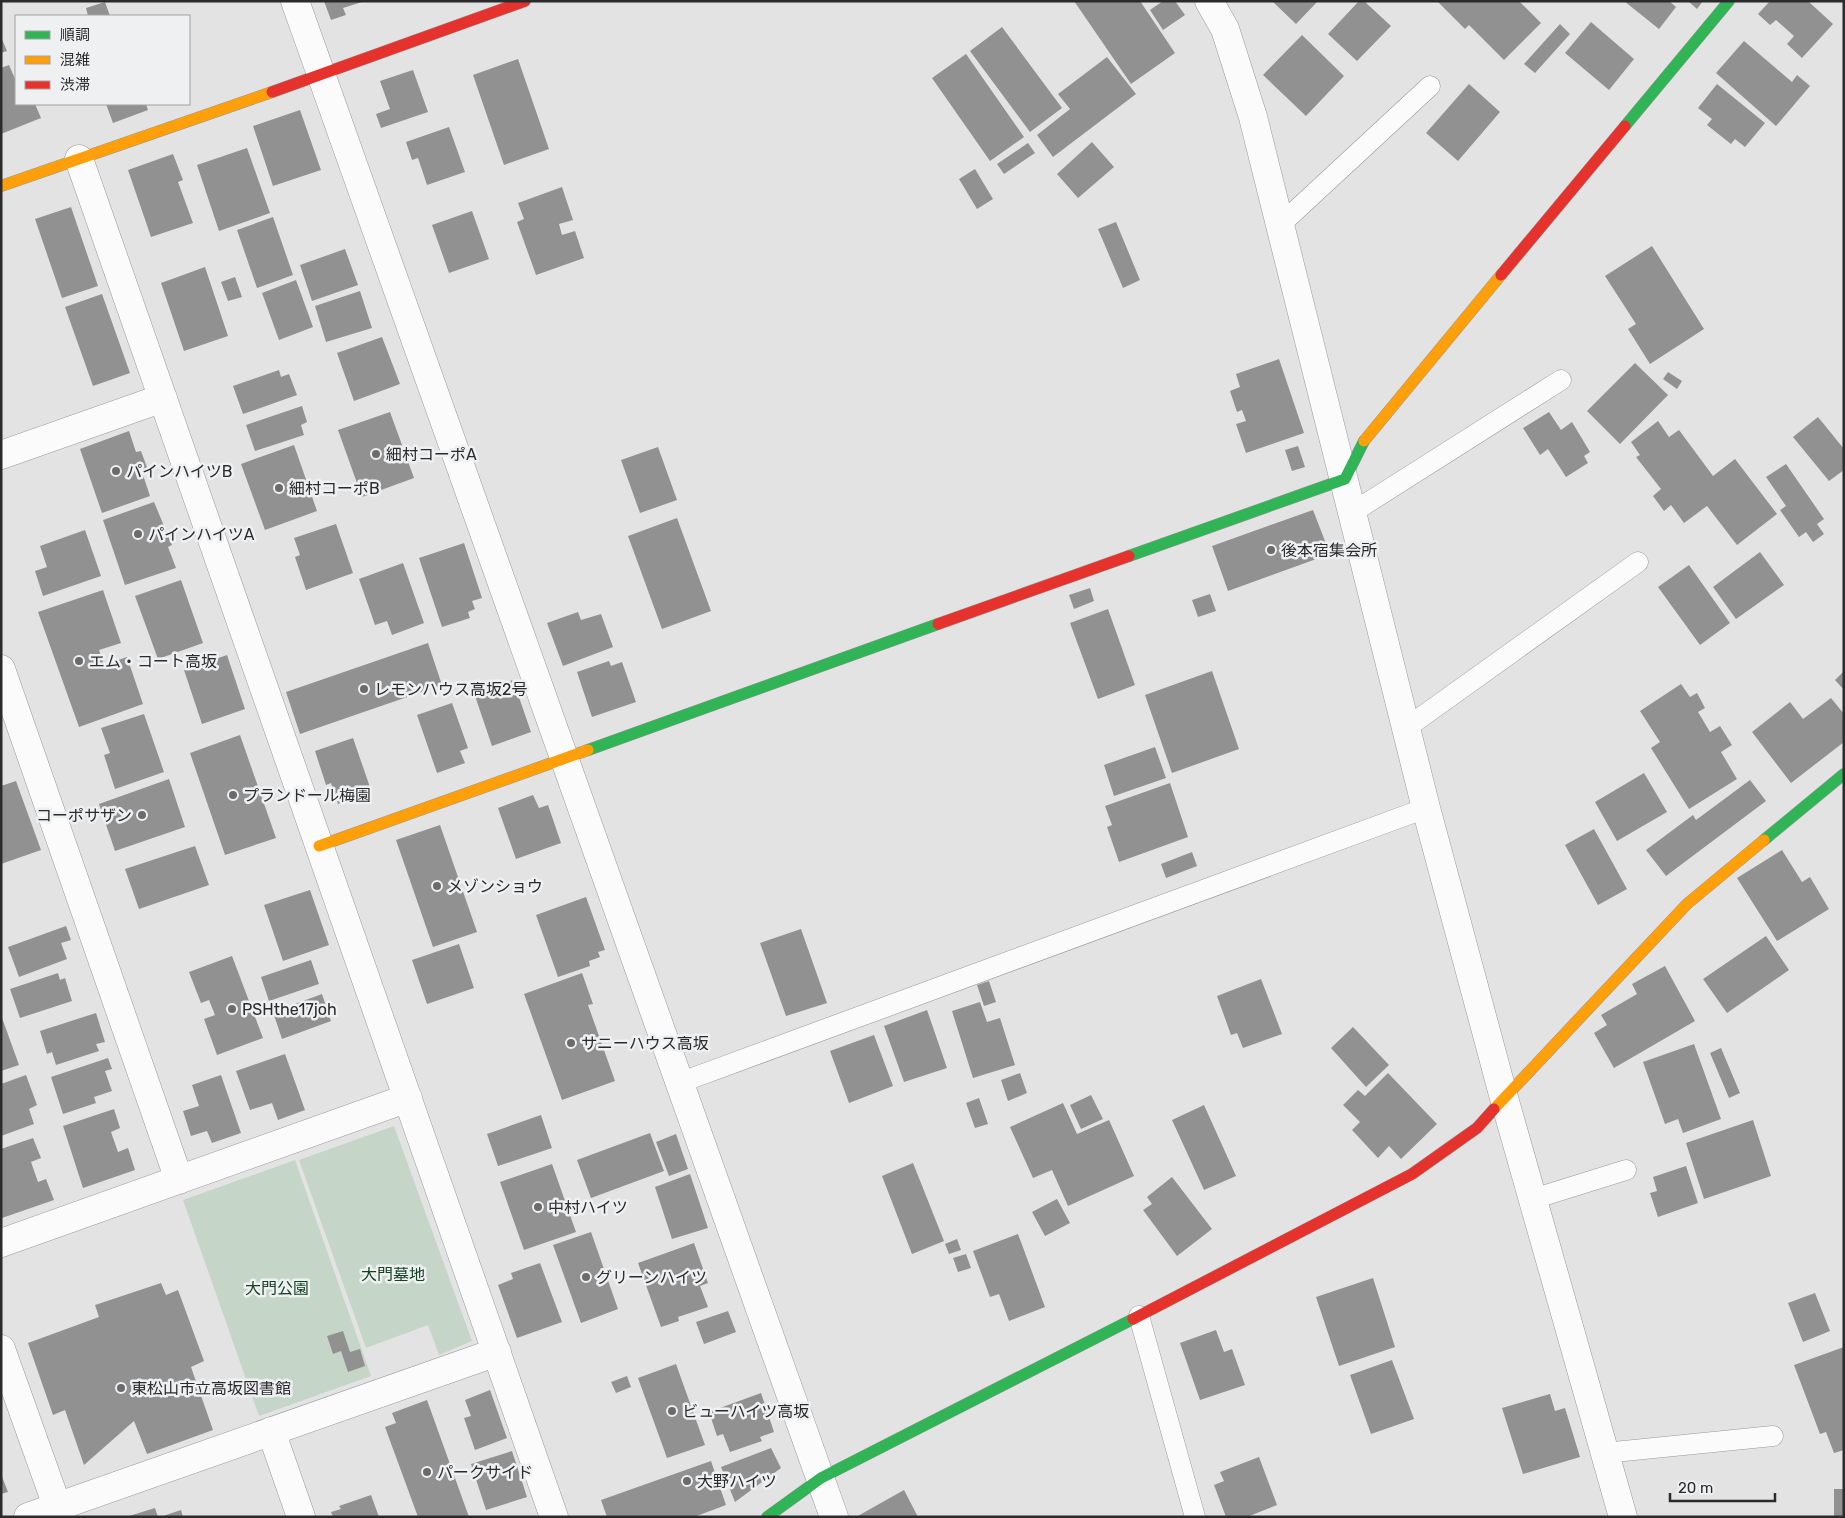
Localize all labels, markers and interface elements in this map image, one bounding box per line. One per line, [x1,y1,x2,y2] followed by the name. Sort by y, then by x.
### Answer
[15,15,190,105] legend
[60,26,90,44] text: 順調
[60,51,90,69] text: 混雑
[60,76,90,94] text: 渋滞
[386,445,477,464] place label: 細村コーポA
[370,448,382,460] marker: 細村コーポA
[126,462,232,481] place label: パインハイツB
[110,465,122,477] marker: パインハイツB
[289,479,380,498] place label: 細村コーポB
[273,482,285,494] marker: 細村コーポB
[148,525,255,544] place label: パインハイツA
[132,528,144,540] marker: パインハイツA
[1281,541,1377,560] place label: 後本宿集会所
[1265,544,1277,556] marker: 後本宿集会所
[89,652,217,671] place label: エム・コート高坂
[73,655,85,667] marker: エム・コート高坂
[374,680,527,699] place label: レモンハウス高坂2号
[358,683,370,695] marker: レモンハウス高坂2号
[243,786,371,805] place label: プランドール梅園
[227,789,239,801] marker: プランドール梅園
[36,806,132,825] place label: コーポサザン
[136,809,148,821] marker: コーポサザン
[447,877,543,896] place label: メゾンショウ
[431,880,443,892] marker: メゾンショウ
[242,1000,337,1019] place label: PSHthe17joh
[226,1003,238,1015] marker: PSHthe17joh
[581,1034,709,1053] place label: サニーハウス高坂
[565,1037,577,1049] marker: サニーハウス高坂
[548,1198,628,1217] place label: 中村ハイツ
[532,1201,544,1213] marker: 中村ハイツ
[361,1265,425,1284] park label: 大門墓地
[596,1268,707,1287] place label: グリーンハイツ
[580,1271,592,1283] marker: グリーンハイツ
[245,1279,309,1298] park label: 大門公園
[131,1379,291,1398] place label: 東松山市立高坂図書館
[115,1382,127,1394] marker: 東松山市立高坂図書館
[682,1402,809,1421] place label: ビューハイツ高坂
[666,1405,678,1417] marker: ビューハイツ高坂
[437,1463,533,1482] place label: パークサイド
[421,1466,433,1478] marker: パークサイド
[1670,1470,1775,1502] scale bar
[697,1472,777,1491] place label: 大野ハイツ
[681,1475,693,1487] marker: 大野ハイツ
[1678,1479,1713,1497] text: 20 m

